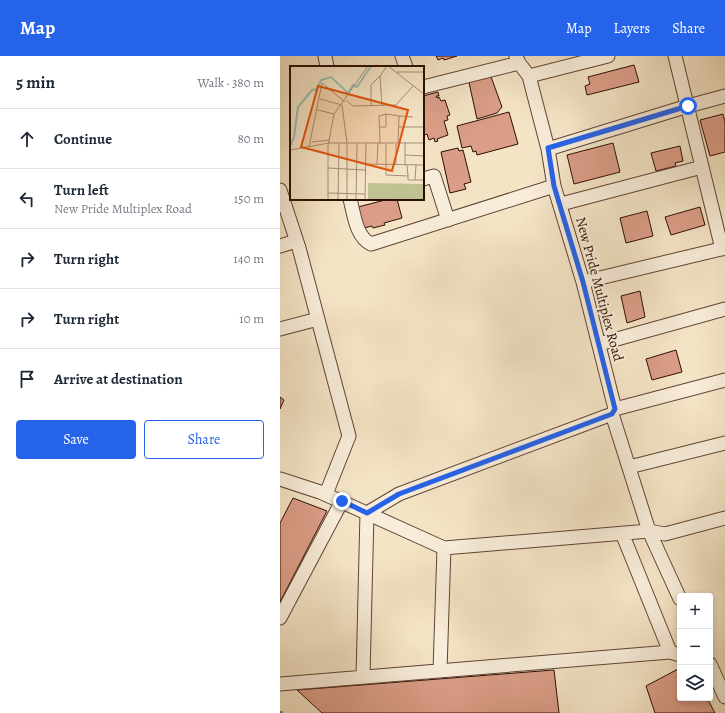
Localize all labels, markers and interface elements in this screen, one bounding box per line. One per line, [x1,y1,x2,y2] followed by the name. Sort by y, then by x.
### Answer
[20,15,55,41] text: Map
[566,19,592,38] text: Map
[614,19,650,38] text: Layers
[672,19,705,38] text: Share
[290,66,424,200] inset map
[16,71,55,94] text: 5 min
[197,74,264,91] text: Walk · 380 m
[679,97,697,115] route start
[16,128,38,150] icon: ahead
[54,129,112,149] text: Continue
[237,130,264,147] text: 80 m
[54,180,109,200] text: Turn left
[16,188,38,210] icon: left
[234,190,264,207] text: 150 m
[54,200,192,217] text: New Pride Multiplex Road
[571,215,628,364] street label: New Pride Multiplex Road
[16,248,38,270] icon: right
[54,249,119,269] text: Turn right
[233,250,264,267] text: 140 m
[16,308,38,330] icon: right
[54,309,119,329] text: Turn right
[239,310,264,327] text: 10 m
[16,368,38,390] icon: arrive
[54,369,183,389] text: Arrive at destination
[16,420,136,459] button: Save
[144,420,264,459] button: Share
[333,492,351,510] route end
[677,593,713,701] map controls
[677,593,713,629] button: +
[677,629,713,665] button: −
[677,665,713,701] button: layers

